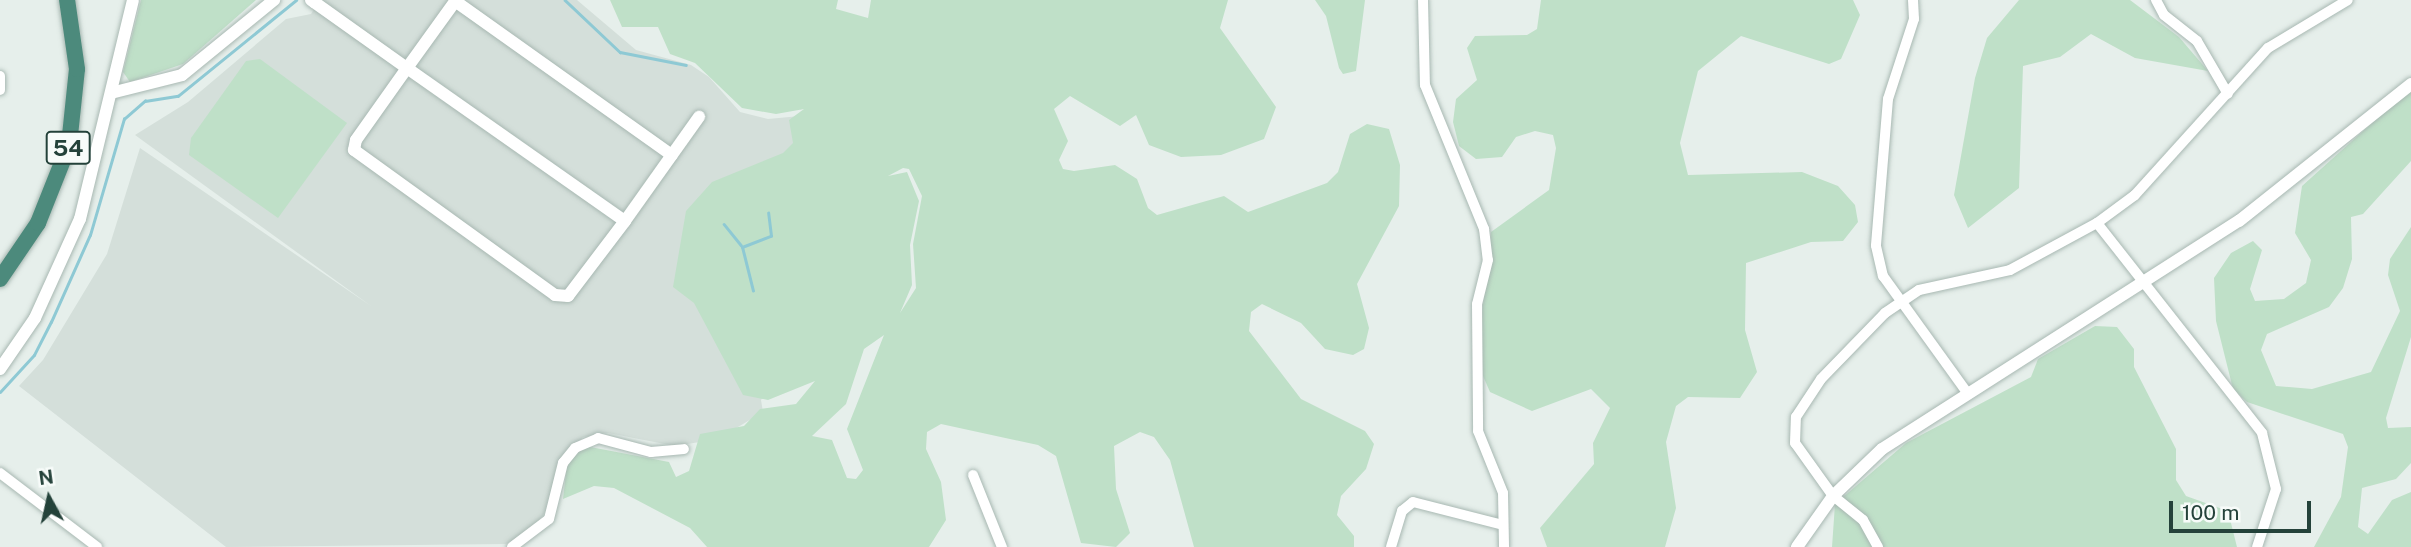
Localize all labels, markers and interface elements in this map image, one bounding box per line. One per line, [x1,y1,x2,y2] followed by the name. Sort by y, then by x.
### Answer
[45,128,91,168] road number: 54
[14,463,84,533] north arrow
[37,465,55,489] text: N
[2173,488,2315,532] scale bar
[2182,500,2239,525] text: 100 m

